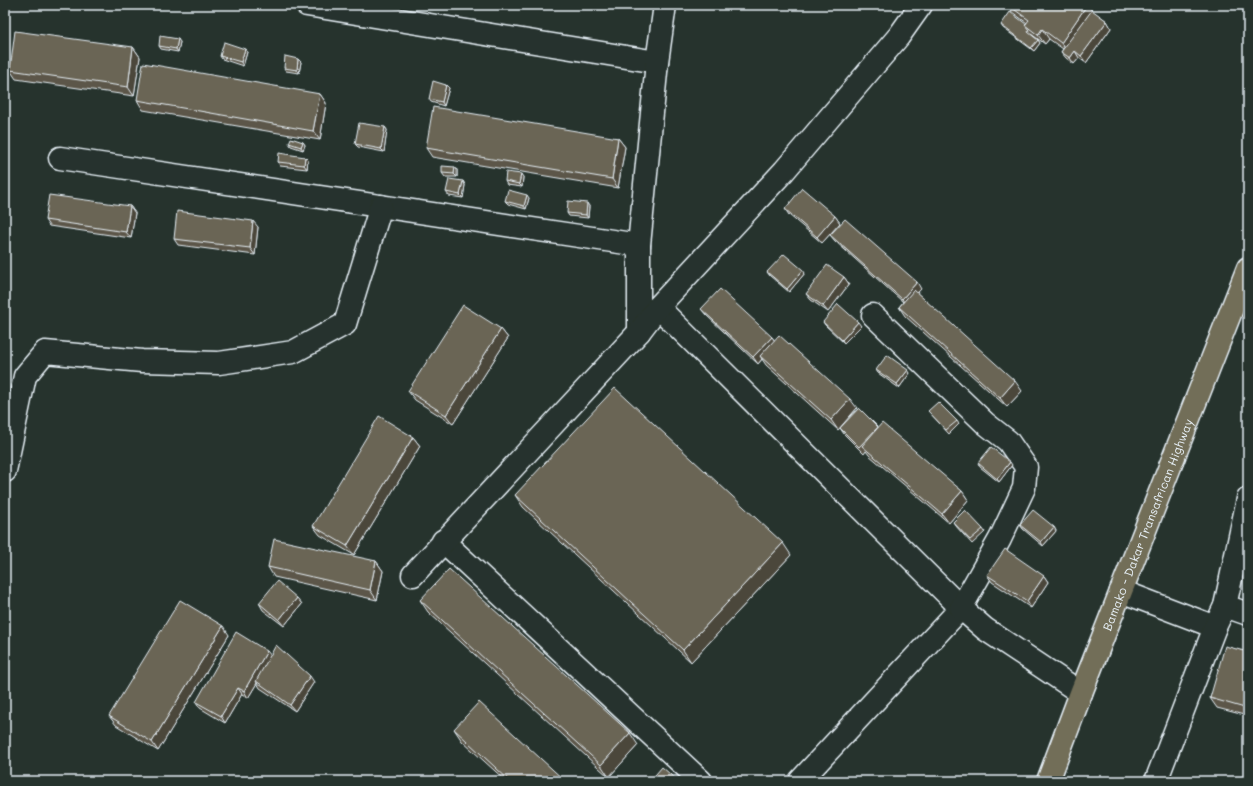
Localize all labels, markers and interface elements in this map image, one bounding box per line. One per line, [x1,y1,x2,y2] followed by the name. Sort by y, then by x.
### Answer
[1098,416,1196,633] street label: Bamako - Dakar Transafrican Highway

